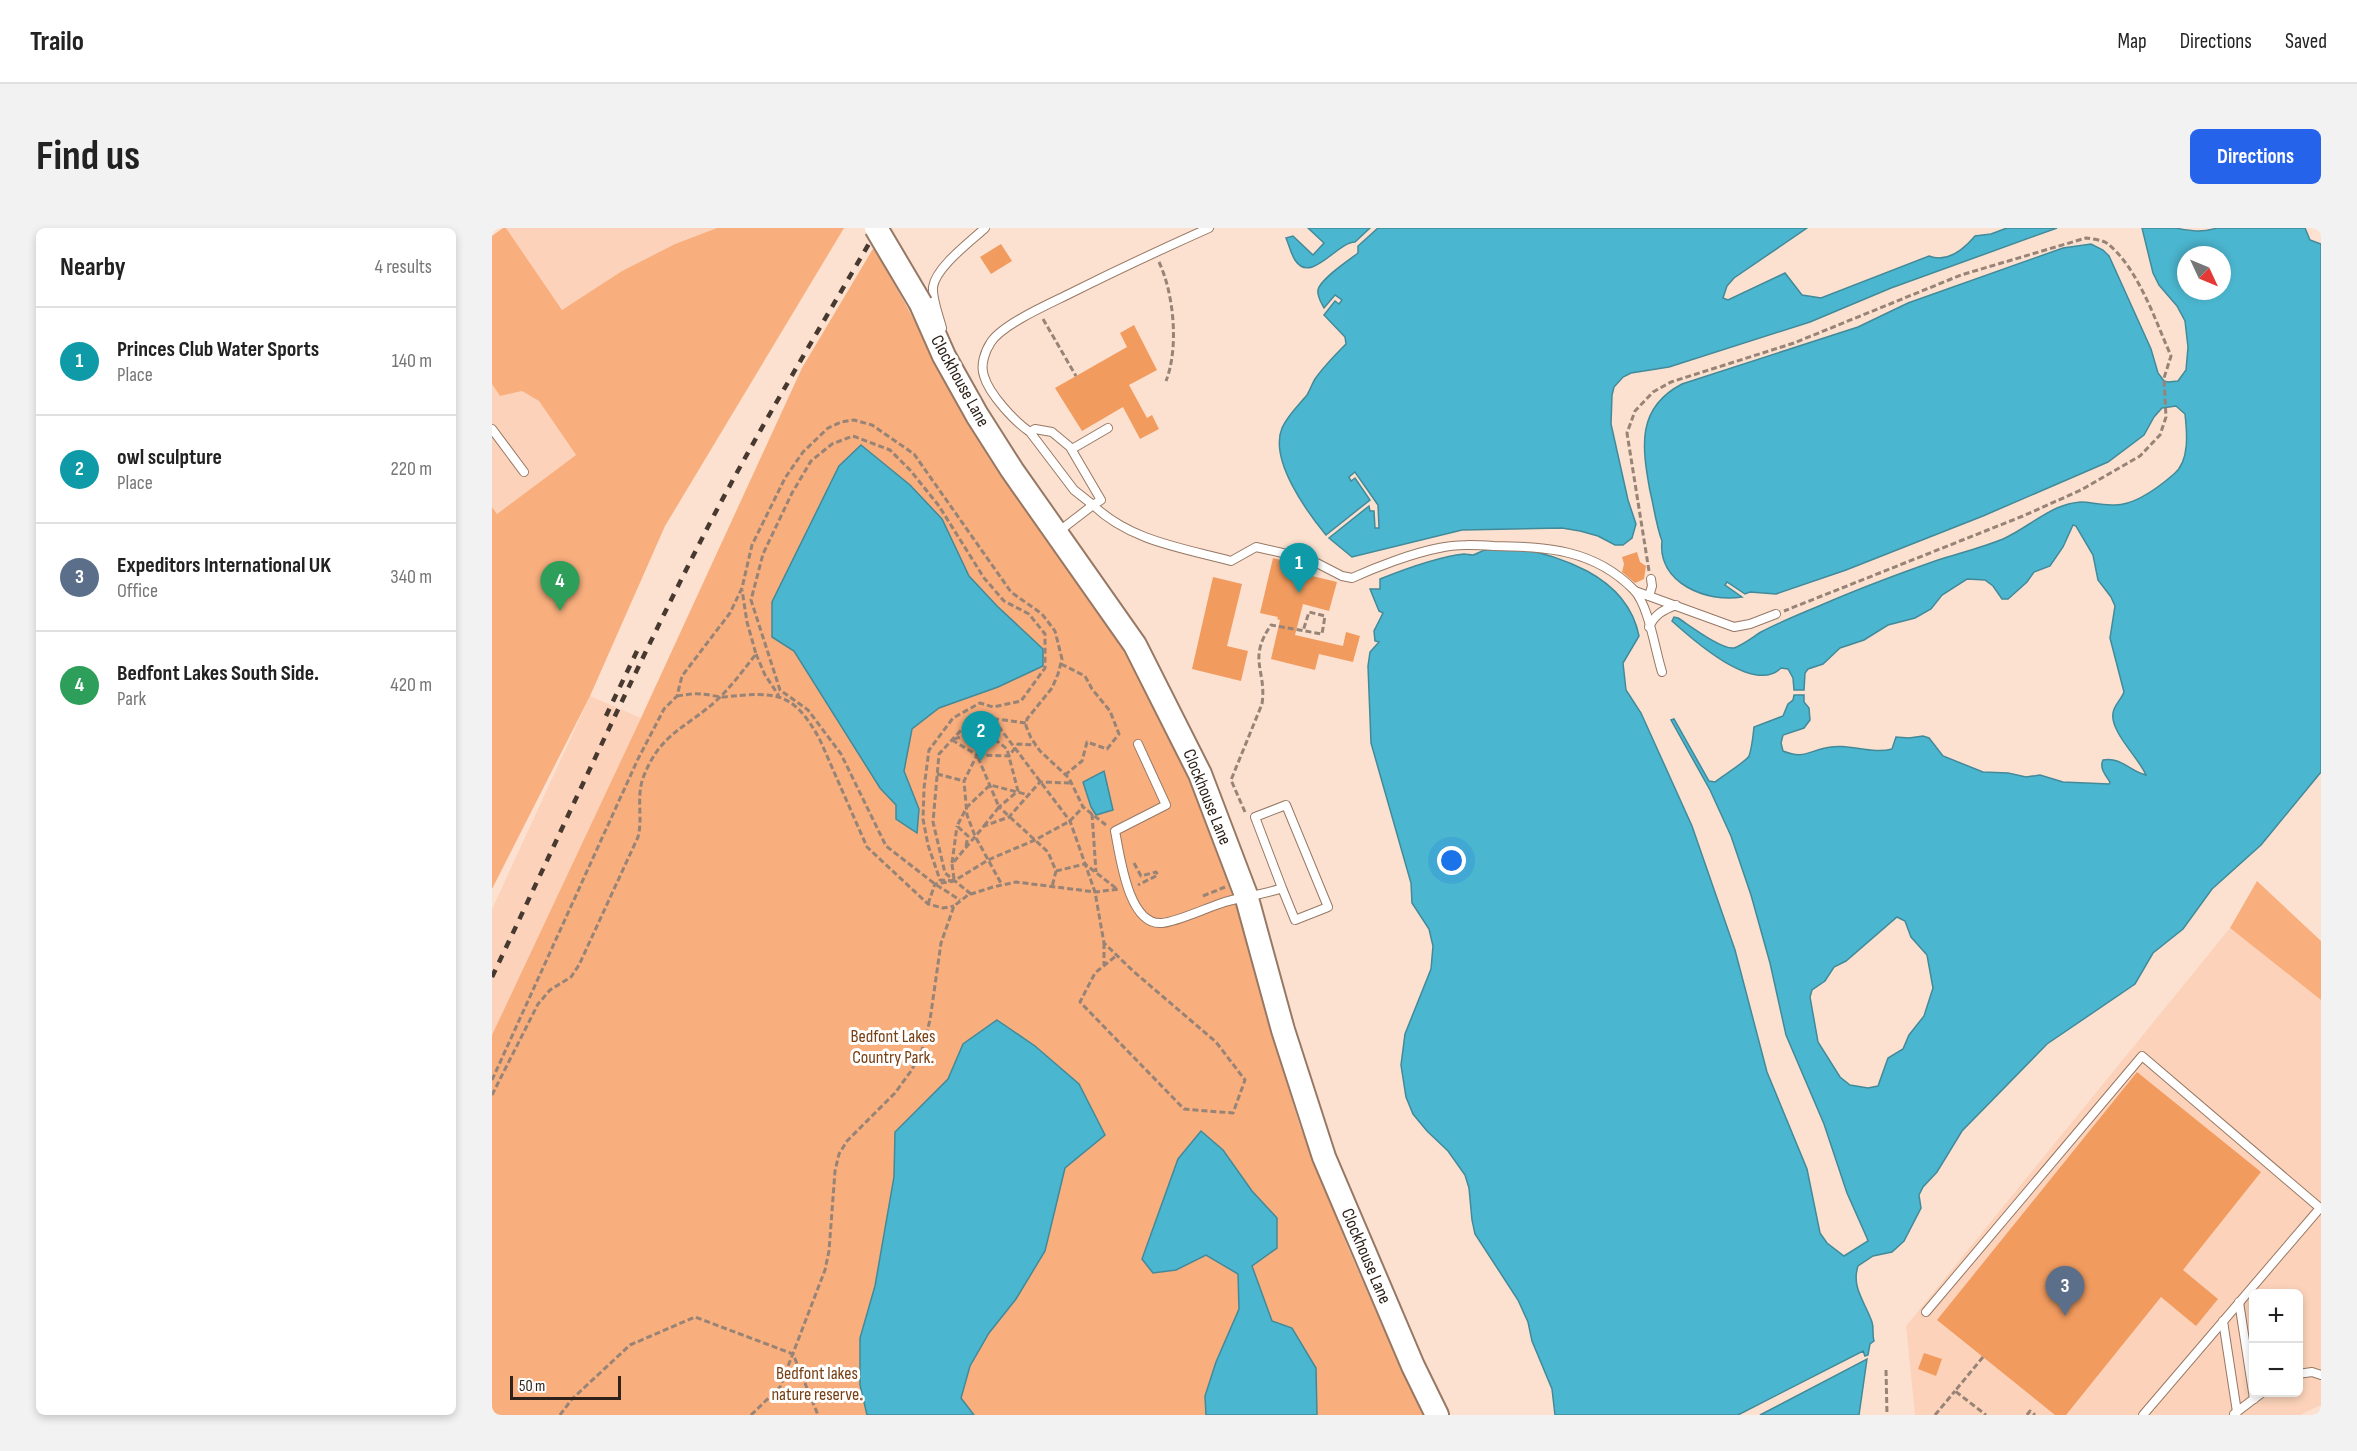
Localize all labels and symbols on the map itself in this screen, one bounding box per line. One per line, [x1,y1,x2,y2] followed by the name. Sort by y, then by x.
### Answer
[2177,246,2231,300] north arrow
[926,332,994,430] street label: Clockhouse Lane
[1280,544,1318,593] pin: 1
[540,562,580,611] pin: 4
[962,712,1000,761] pin: 2
[1178,746,1236,848] street label: Clockhouse Lane
[1437,846,1466,875] your location
[850,1026,936,1068] park label: Bedfont Lakes Country Park.
[1337,1205,1395,1307] street label: Clockhouse Lane
[2046,1266,2084,1316] pin: 3
[771,1363,863,1405] park label: Bedfont lakes nature reserve.
[510,1373,621,1400] scale bar

